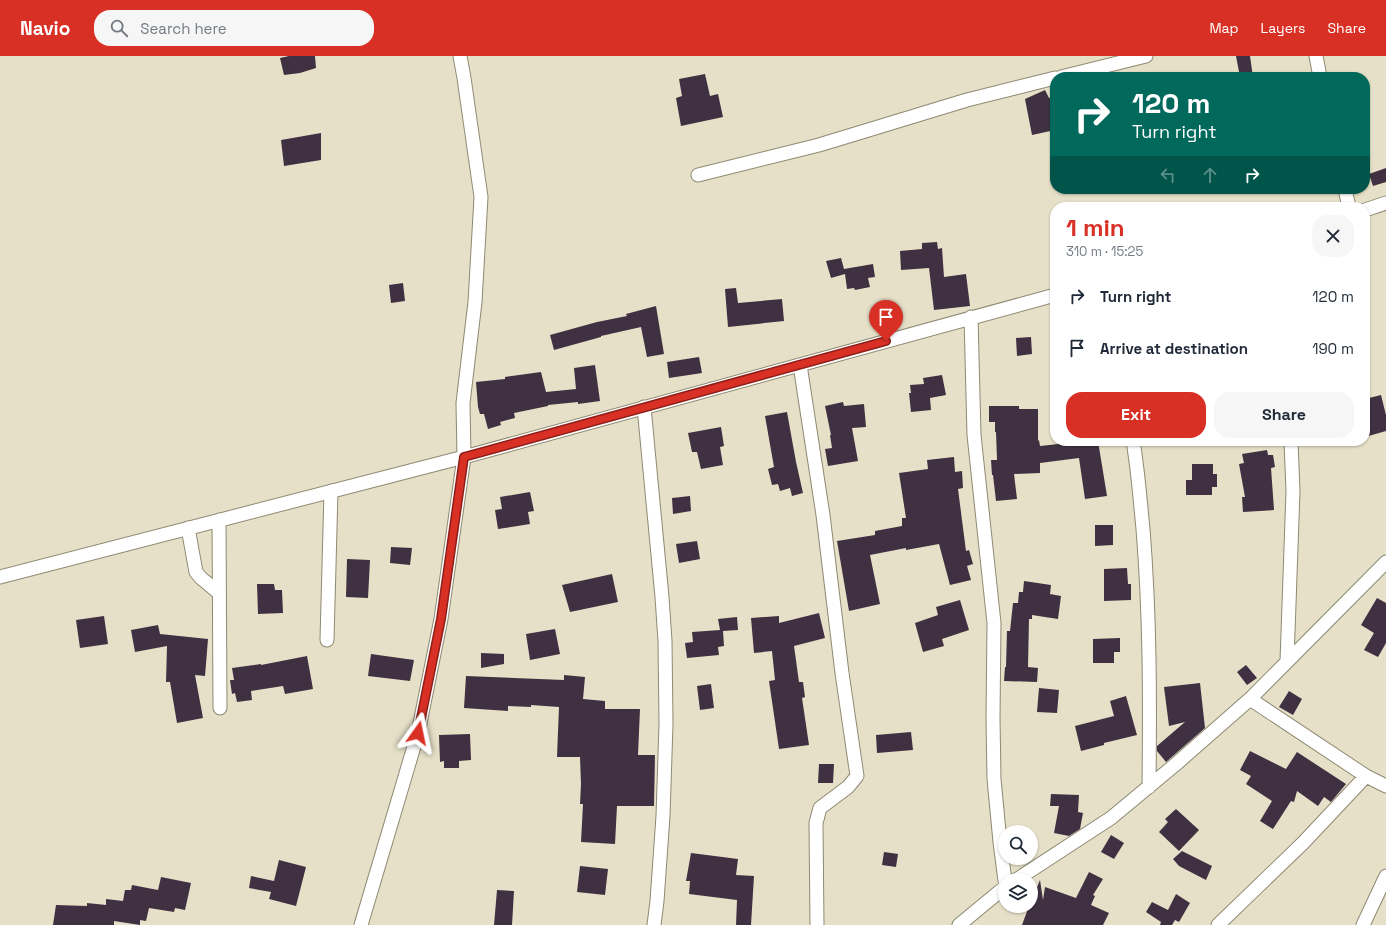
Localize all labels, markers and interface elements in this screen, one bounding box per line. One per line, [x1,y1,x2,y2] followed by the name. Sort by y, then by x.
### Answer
[94,10,374,46] search box
[20,16,70,41] text: Navio
[108,17,130,39] icon: search
[140,19,227,38] text: Search here
[1209,19,1239,37] text: Map
[1261,19,1305,37] text: Layers
[1327,19,1366,37] text: Share
[1132,85,1210,121] text: 120 m
[1066,88,1118,140] icon: right
[1132,120,1216,143] text: Turn right
[1157,164,1179,186] icon: left
[1199,164,1221,186] icon: ahead
[1241,164,1263,186] icon: right
[1066,212,1125,243] text: 1 min
[1312,215,1354,257] button: close
[1066,243,1143,260] text: 310 m · 15:25
[1066,285,1088,307] icon: right
[1100,287,1171,306] text: Turn right
[1312,287,1354,306] text: 120 m
[869,300,903,341] pin
[875,306,897,328] icon: arrive
[1066,337,1088,359] icon: arrive
[1100,339,1248,358] text: Arrive at destination
[1312,339,1354,358] text: 190 m
[1066,392,1206,438] button: Exit
[1214,392,1354,438] button: Share
[397,712,439,754] position arrow
[998,825,1038,913] map controls
[998,825,1038,865] button: search
[998,873,1038,913] button: layers

